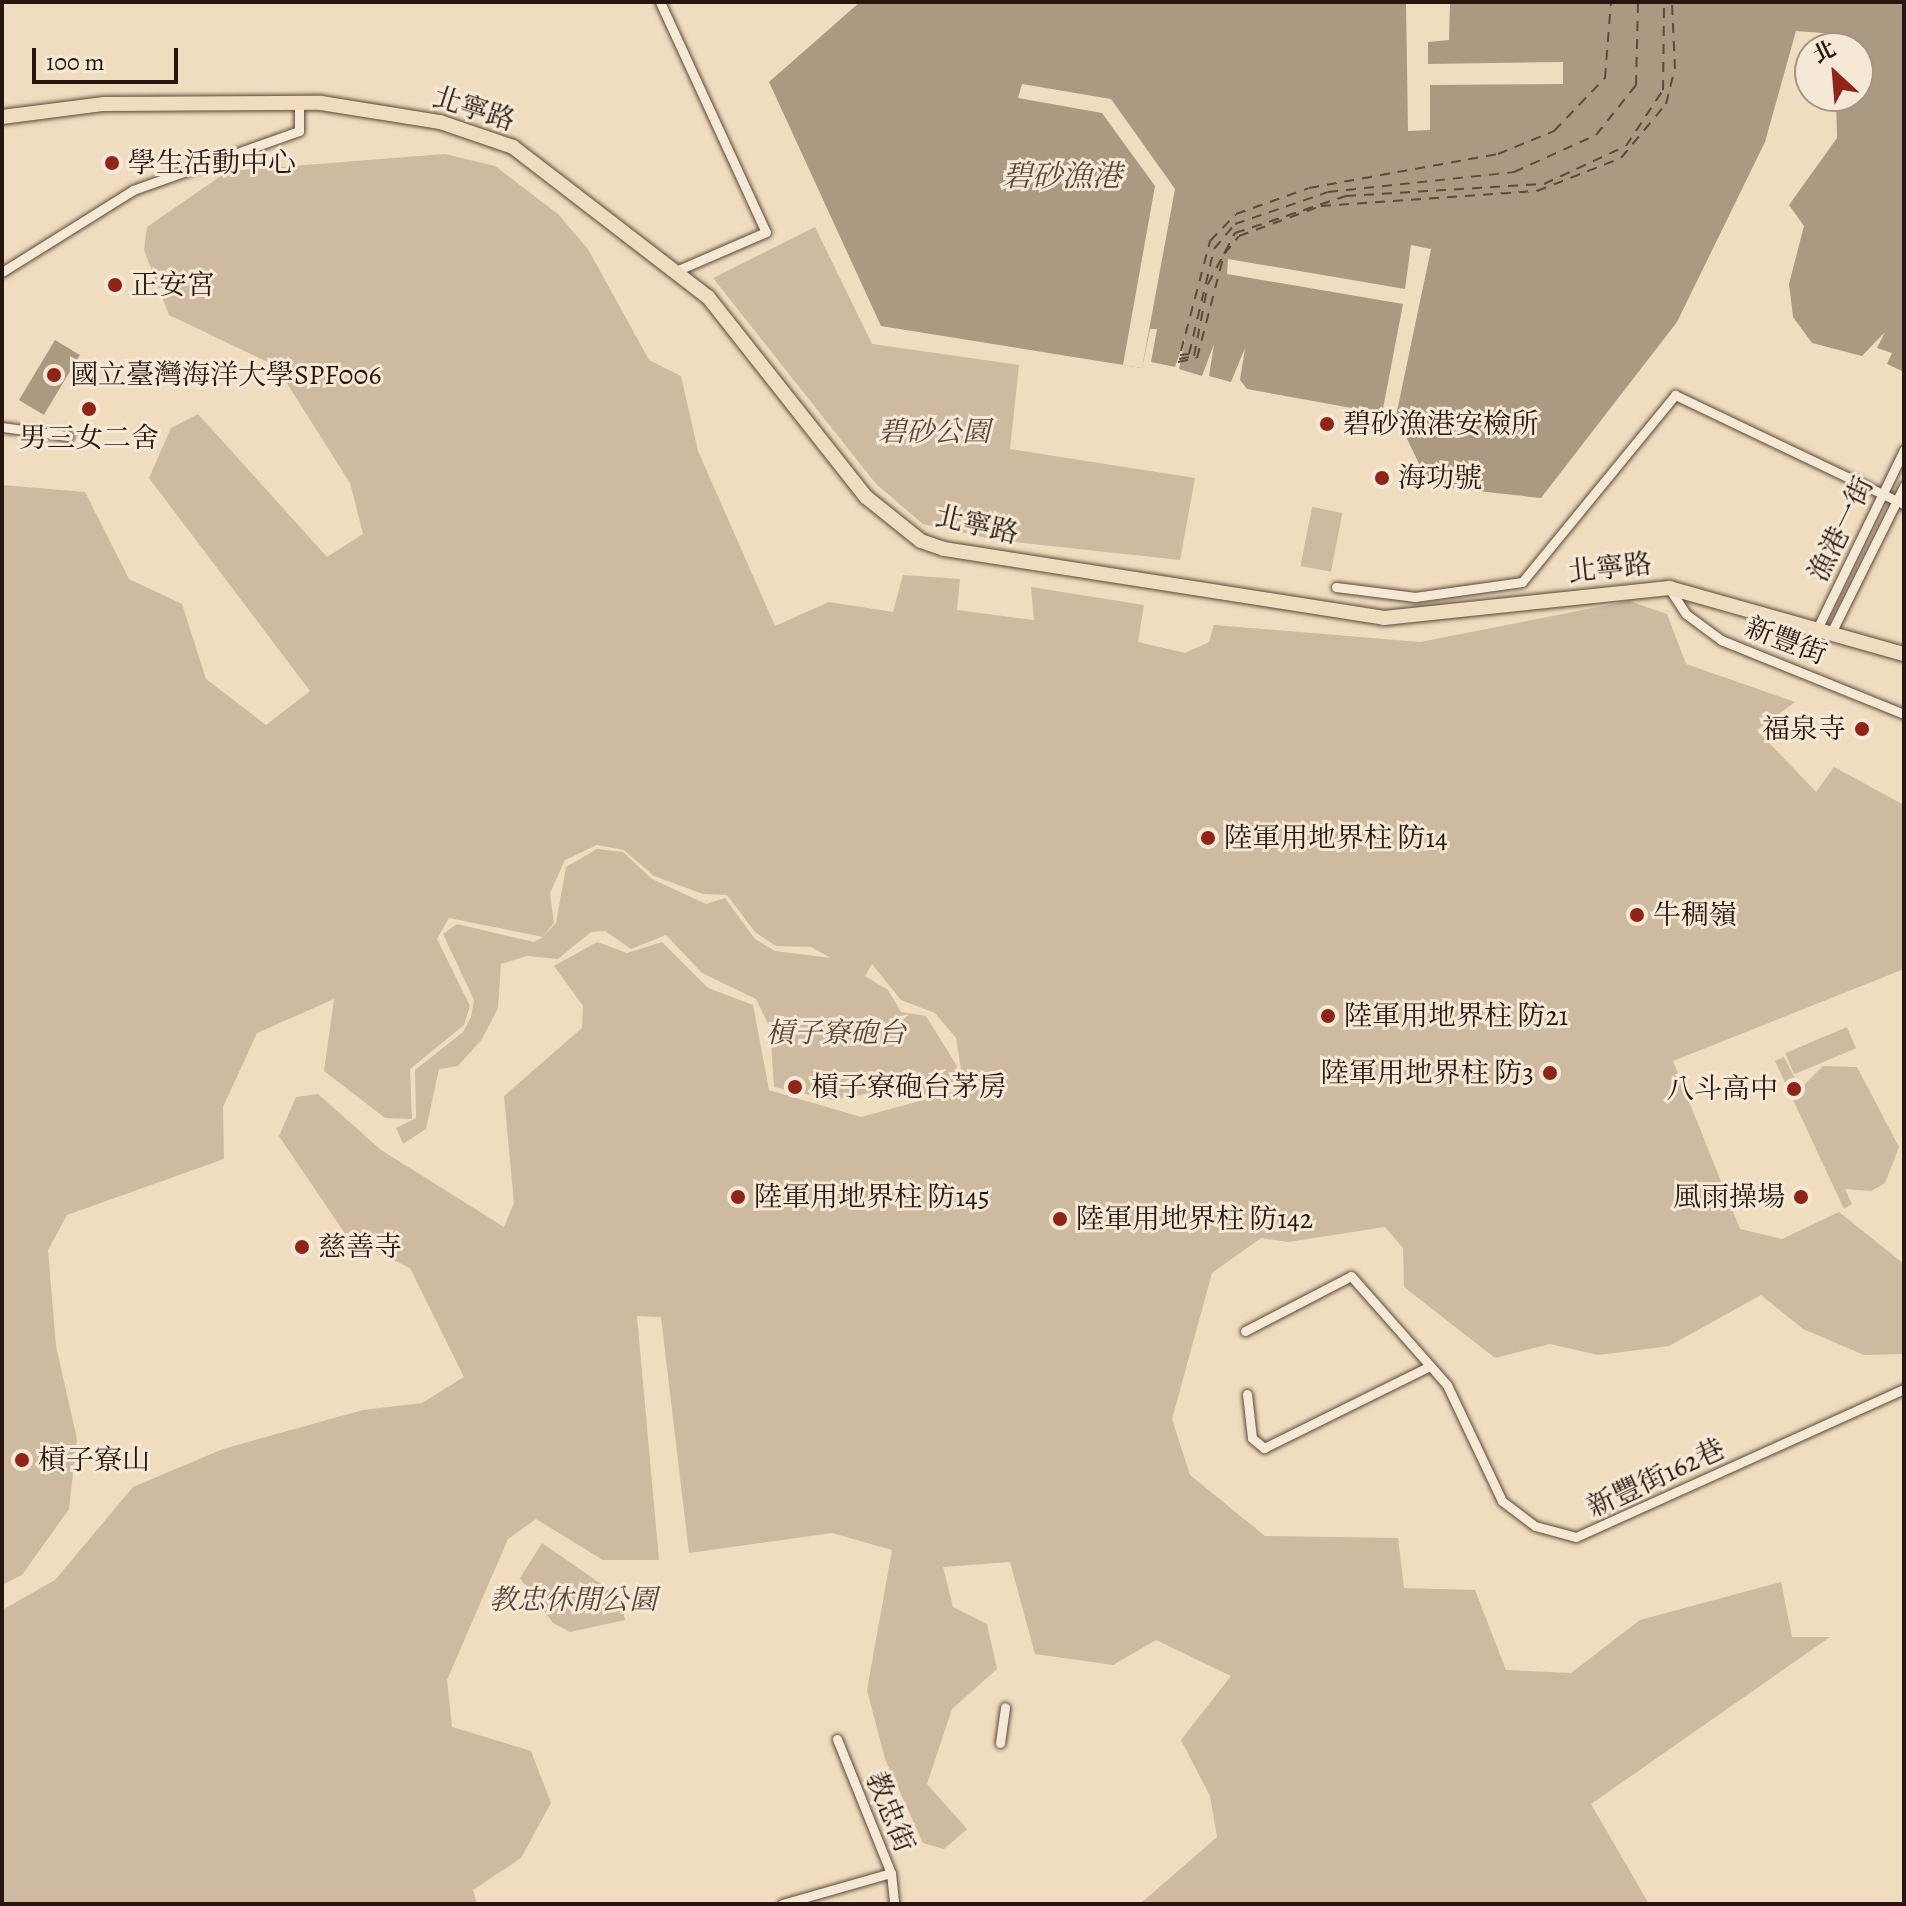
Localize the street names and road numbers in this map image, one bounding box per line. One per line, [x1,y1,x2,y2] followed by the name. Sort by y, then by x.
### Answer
[429,80,519,138] street label: 北寧路
[1801,471,1881,587] street label: 漁港一街
[932,499,1022,551] street label: 北寧路
[1566,547,1654,589] street label: 北寧路
[1741,610,1831,672] street label: 新豐街
[1582,1432,1730,1524] street label: 新豐街162巷
[859,1767,921,1857] street label: 教忠街

